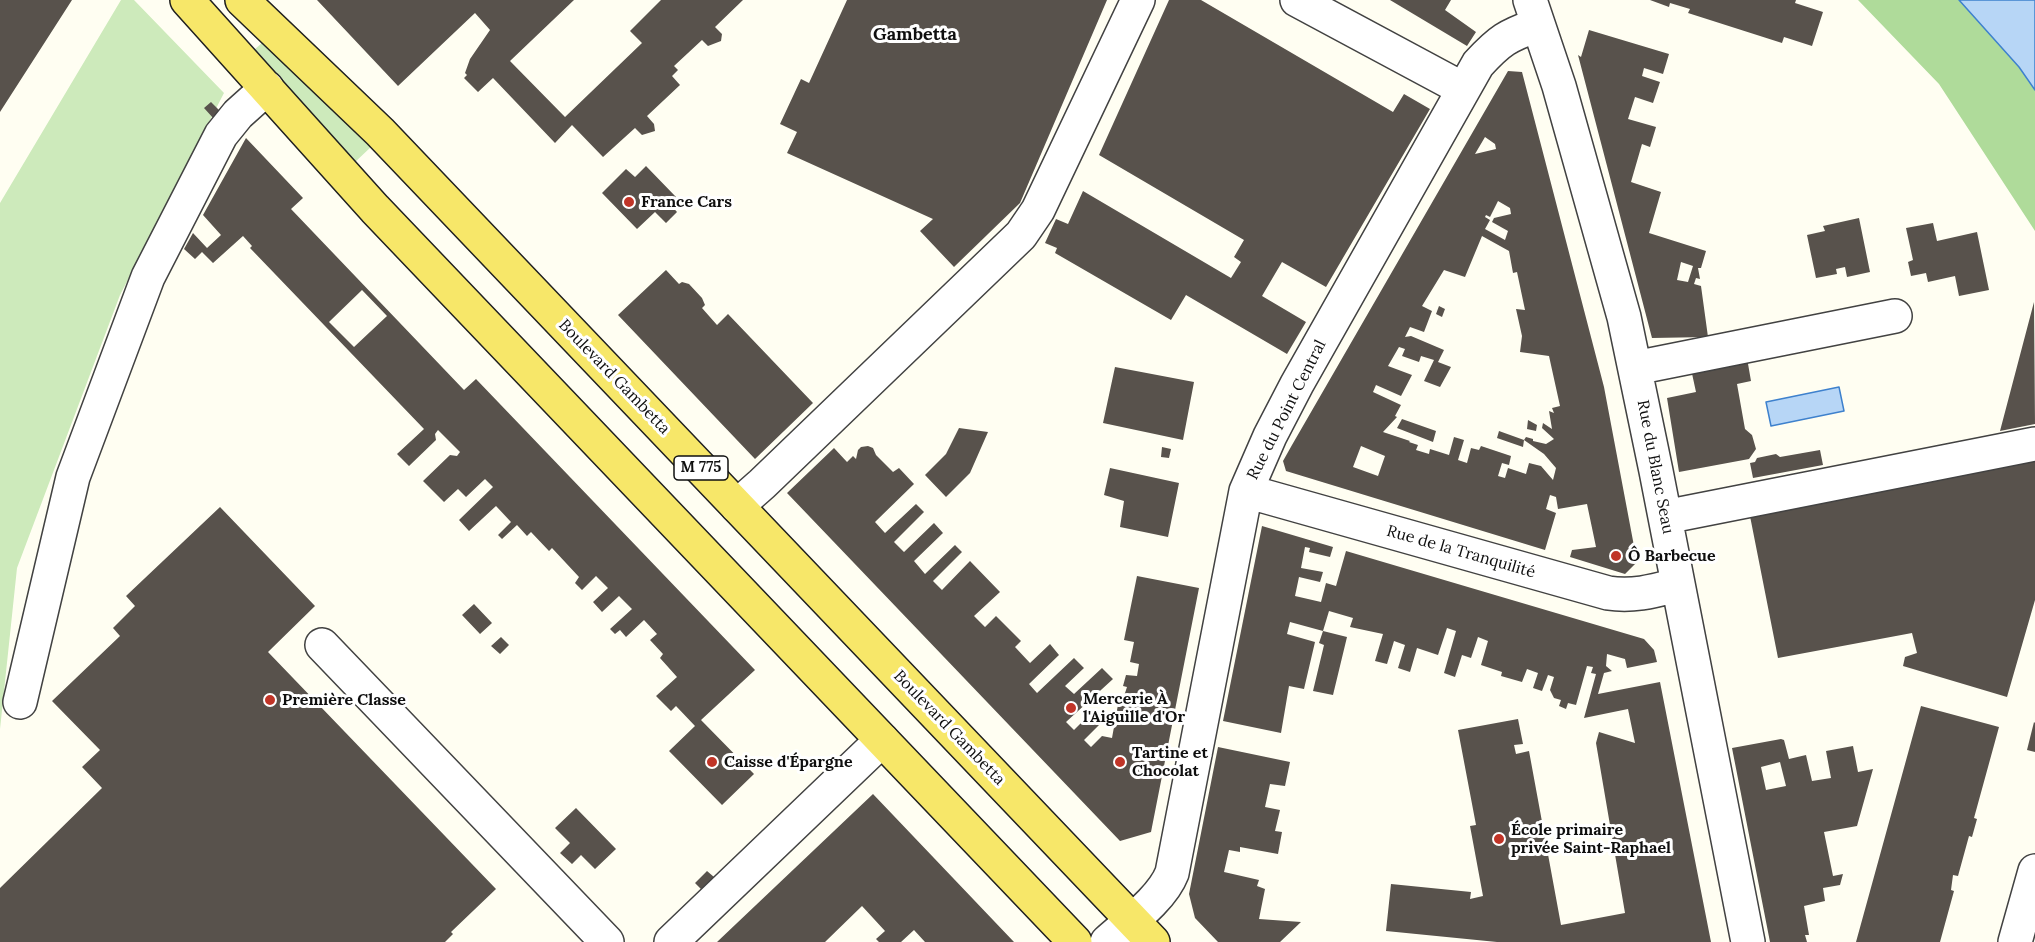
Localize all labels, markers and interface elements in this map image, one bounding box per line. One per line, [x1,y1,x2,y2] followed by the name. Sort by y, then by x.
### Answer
[873,24,957,46] district label: Gambetta
[641,192,732,212] place label: France Cars
[622,195,636,209] marker: France Cars
[554,316,674,438] street label: Boulevard Gambetta
[1243,337,1331,483] street label: Rue du Point Central
[1633,398,1677,536] street label: Rue du Blanc Seau
[674,456,728,480] road number: M 775
[1384,522,1538,582] street label: Rue de la Tranquilité
[1628,546,1716,566] place label: Ô Barbecue
[1609,549,1623,563] marker: Ô Barbecue
[889,667,1009,789] street label: Boulevard Gambetta
[1083,689,1185,727] place label: Mercerie À l'Aiguille d'Or
[282,690,406,710] place label: Première Classe
[263,693,277,707] marker: Première Classe
[1064,701,1078,715] marker: Mercerie À l'Aiguille d'Or
[1132,743,1208,781] place label: Tartine et Chocolat
[724,752,853,772] place label: Caisse d'Épargne
[705,755,719,769] marker: Caisse d'Épargne
[1113,755,1127,769] marker: Tartine et Chocolat
[1511,820,1671,858] place label: École primaire privée Saint-Raphael
[1492,832,1506,846] marker: École primaire privée Saint-Raphael

